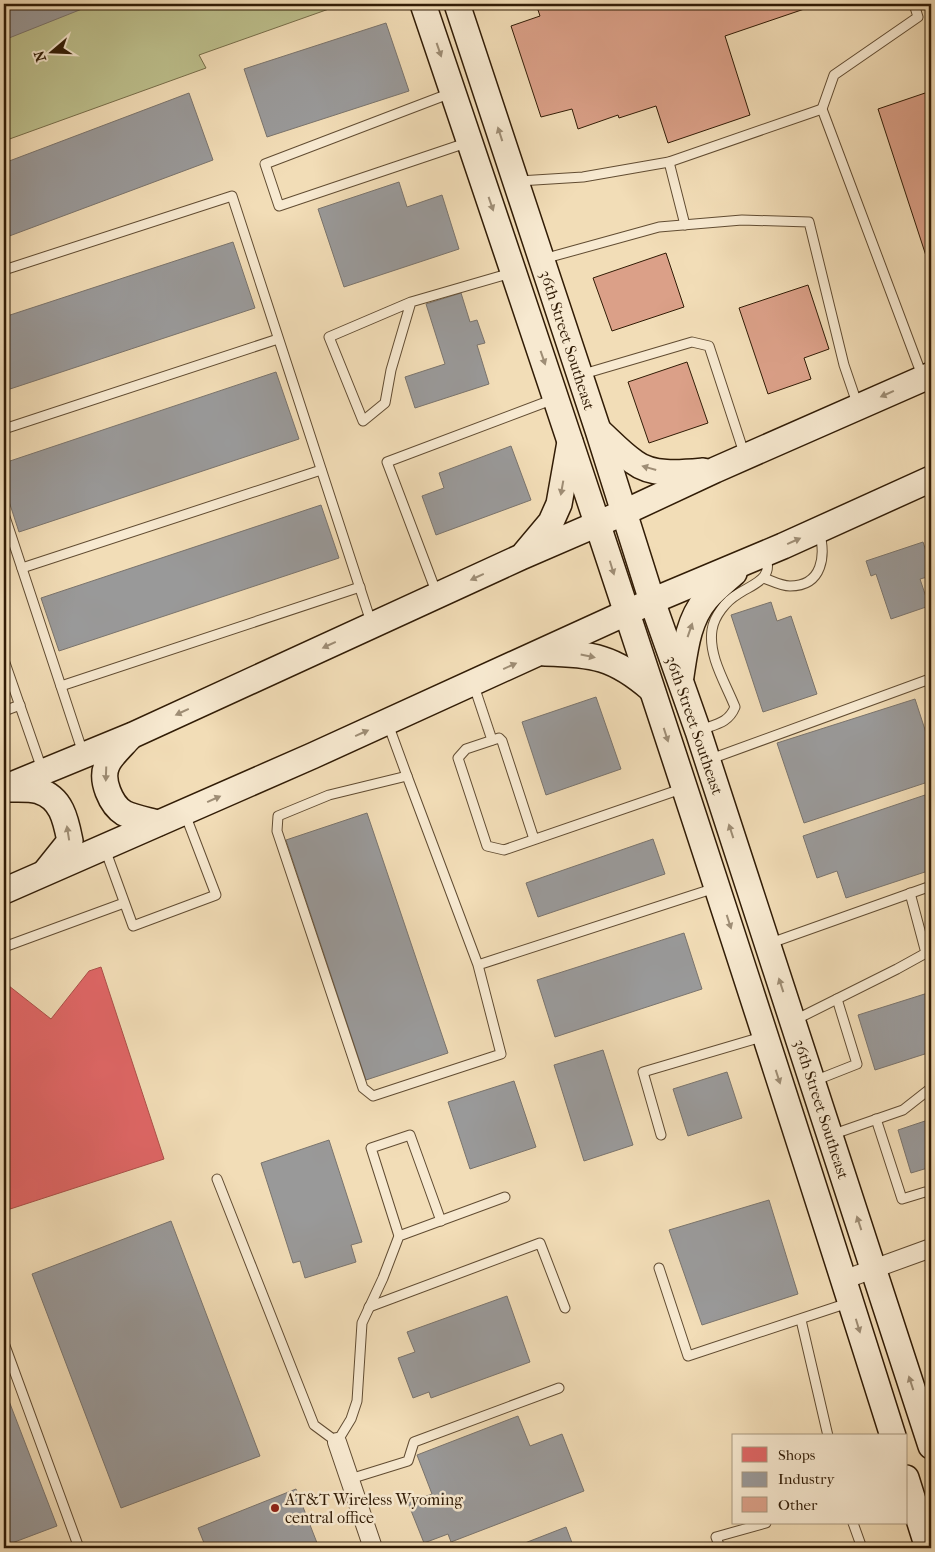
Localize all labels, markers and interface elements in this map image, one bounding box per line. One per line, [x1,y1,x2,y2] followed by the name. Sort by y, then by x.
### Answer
[28,28,78,78] north arrow
[435,43,443,58] one-way arrow
[30,48,50,64] text: N
[496,126,504,141] one-way arrow
[487,197,495,212] one-way arrow
[536,268,599,413] street label: 36th Street Southeast
[539,351,547,366] one-way arrow
[880,391,894,399] one-way arrow
[642,464,657,472] one-way arrow
[557,480,565,496] one-way arrow
[787,537,801,545] one-way arrow
[609,561,617,576] one-way arrow
[470,573,484,581] one-way arrow
[687,623,694,638] one-way arrow
[322,641,336,649] one-way arrow
[581,652,596,660] one-way arrow
[662,653,727,797] street label: 36th Street Southeast
[503,661,517,669] one-way arrow
[175,709,189,717] one-way arrow
[355,728,369,736] one-way arrow
[663,728,671,743] one-way arrow
[102,766,110,782] one-way arrow
[207,794,221,802] one-way arrow
[726,823,734,838] one-way arrow
[64,825,72,841] one-way arrow
[725,915,733,930] one-way arrow
[777,978,784,993] one-way arrow
[790,1037,853,1182] street label: 36th Street Southeast
[774,1070,782,1085] one-way arrow
[855,1215,863,1230] one-way arrow
[855,1319,863,1334] one-way arrow
[907,1375,915,1390] one-way arrow
[732,1434,908,1524] legend
[778,1446,816,1464] text: Shops
[778,1470,835,1488] text: Industry
[284,1490,463,1527] place label: AT&T Wireless Wyoming central office
[778,1496,818,1514] text: Other
[269,1502,281,1514] marker: AT&T Wireless Wyoming central office

